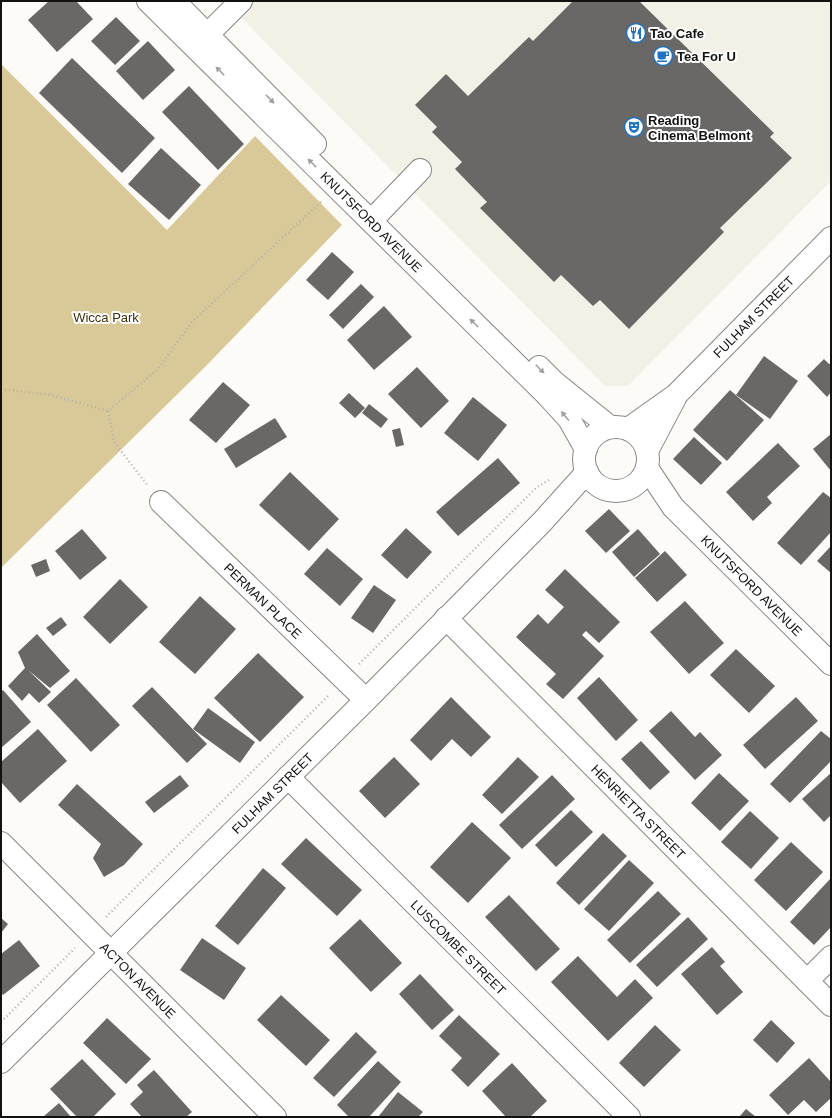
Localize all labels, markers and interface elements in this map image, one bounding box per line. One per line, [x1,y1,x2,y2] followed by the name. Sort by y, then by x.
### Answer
[625,22,647,44] restaurant icon: Tao Cafe
[650,26,704,41] place label: Tao Cafe
[652,45,674,67] cafe icon: Tea For U
[677,49,736,64] place label: Tea For U
[215,66,225,76] one-way arrow
[265,94,275,104] one-way arrow
[648,113,751,143] place label: Reading Cinema Belmont
[623,116,645,138] theatre icon: Reading Cinema Belmont
[307,158,317,168] one-way arrow
[318,168,425,275] street label: KNUTSFORD AVENUE
[710,273,797,360] street label: FULHAM STREET
[73,310,139,325] park label: Wicca Park
[469,318,479,328] one-way arrow
[535,364,545,373] one-way arrow
[561,411,570,420] one-way arrow
[698,532,806,639] street label: KNUTSFORD AVENUE
[221,560,305,642] street label: PERMAN PLACE
[228,749,316,837] street label: FULHAM STREET
[588,761,689,862] street label: HENRIETTA STREET
[408,897,509,998] street label: LUSCOMBE STREET
[97,939,179,1021] street label: ACTON AVENUE

